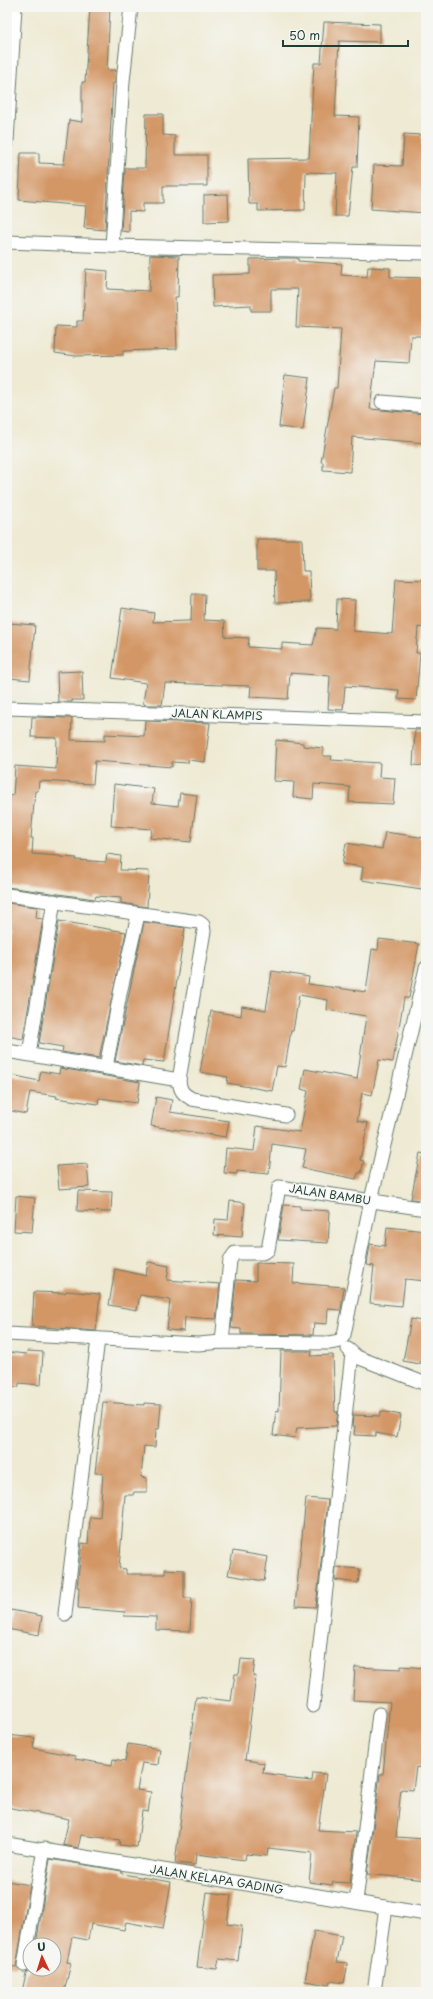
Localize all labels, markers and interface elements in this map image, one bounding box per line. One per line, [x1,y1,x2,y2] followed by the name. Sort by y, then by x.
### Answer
[283,22,408,48] scale bar
[289,26,320,44] text: 50 m
[171,704,263,724] street label: JALAN KLAMPIS
[288,1179,372,1209] street label: JALAN BAMBU
[149,1860,285,1898] street label: JALAN KELAPA GADING
[22,1937,62,1977] north arrow
[36,1938,46,1955] text: U

